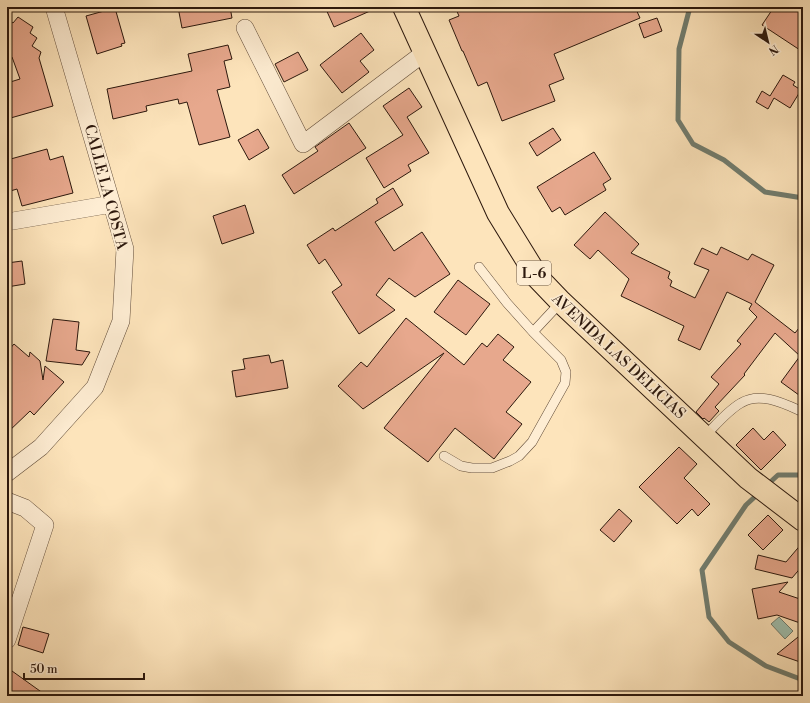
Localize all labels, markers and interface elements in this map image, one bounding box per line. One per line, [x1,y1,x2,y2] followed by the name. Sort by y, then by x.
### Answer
[748,22,788,62] north arrow
[765,41,781,58] text: N
[80,122,132,253] street label: CALLE LA COSTA
[517,261,551,285] road number: L-6
[547,289,689,423] street label: AVENIDA LAS DELICIAS
[24,655,144,681] scale bar
[30,662,58,677] text: 50 m

